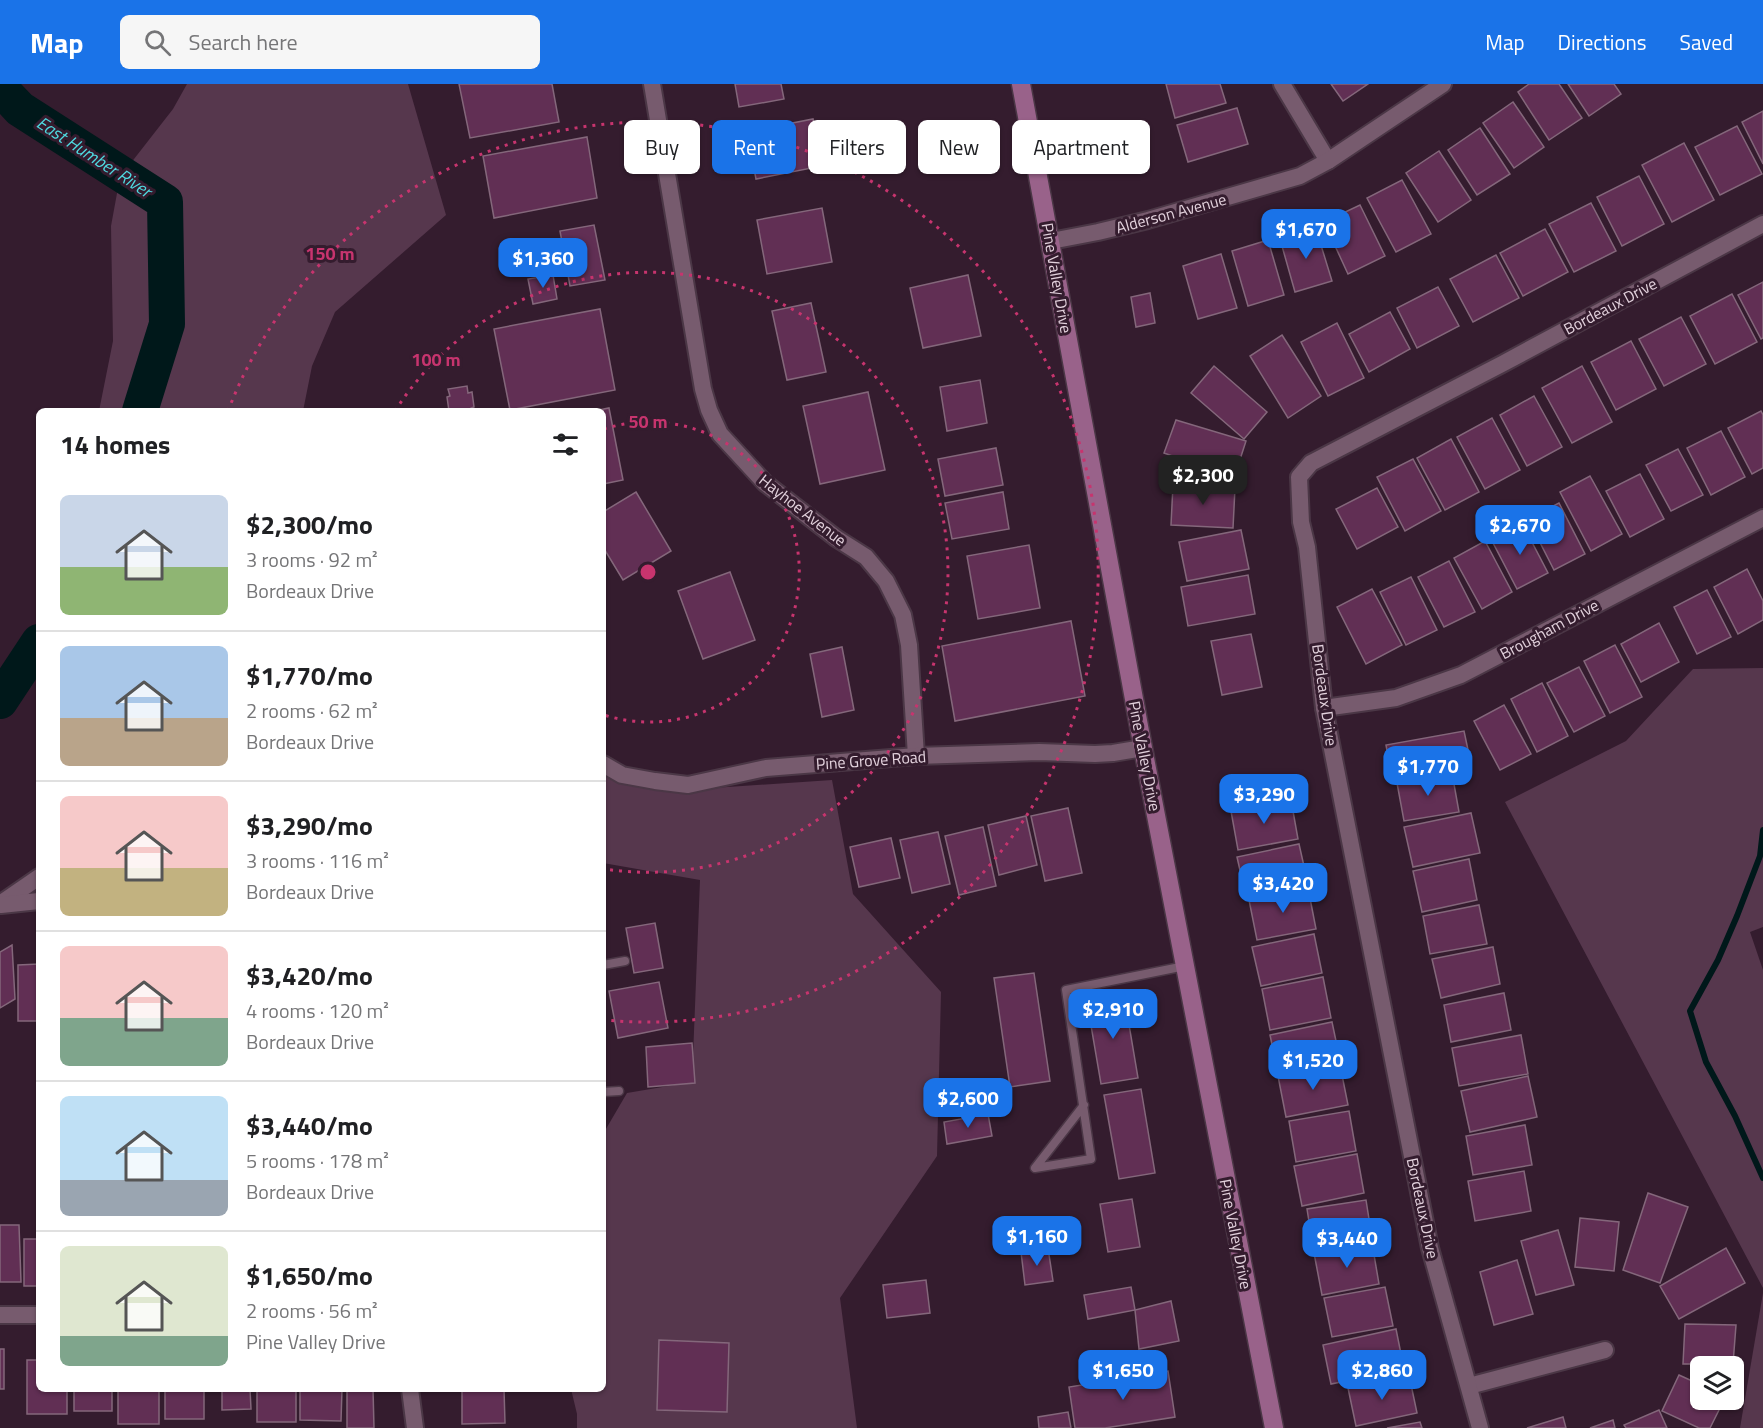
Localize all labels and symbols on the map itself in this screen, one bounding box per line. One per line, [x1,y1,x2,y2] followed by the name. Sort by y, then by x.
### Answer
[31,109,159,205] water label: East Humber River
[1113,187,1229,239] street label: Alderson Avenue
[1257,209,1355,260] pin: $1,670
[1035,221,1079,335] street label: Pine Valley Drive
[494,238,592,289] pin: $1,360
[305,240,355,267] text: 150 m
[1559,271,1661,341] street label: Bordeaux Drive
[411,346,461,373] text: 100 m
[628,408,668,435] text: 50 m
[1154,455,1252,506] pin: $2,300
[754,468,852,552] street label: Hayhoe Avenue
[1471,505,1569,556] pin: $2,670
[638,562,658,582] centre of rings
[1495,593,1603,665] street label: Brougham Drive
[1306,643,1344,747] street label: Bordeaux Drive
[1123,699,1167,813] street label: Pine Valley Drive
[815,744,927,776] street label: Pine Grove Road
[1379,746,1477,797] pin: $1,770
[1215,774,1313,825] pin: $3,290
[1234,863,1332,914] pin: $3,420
[1064,989,1162,1040] pin: $2,910
[1264,1040,1362,1091] pin: $1,520
[919,1078,1017,1129] pin: $2,600
[1401,1155,1445,1261] street label: Bordeaux Drive
[1214,1177,1258,1291] street label: Pine Valley Drive
[988,1216,1086,1267] pin: $1,160
[1298,1218,1396,1269] pin: $3,440
[1074,1350,1172,1401] pin: $1,650
[1333,1350,1431,1401] pin: $2,860

